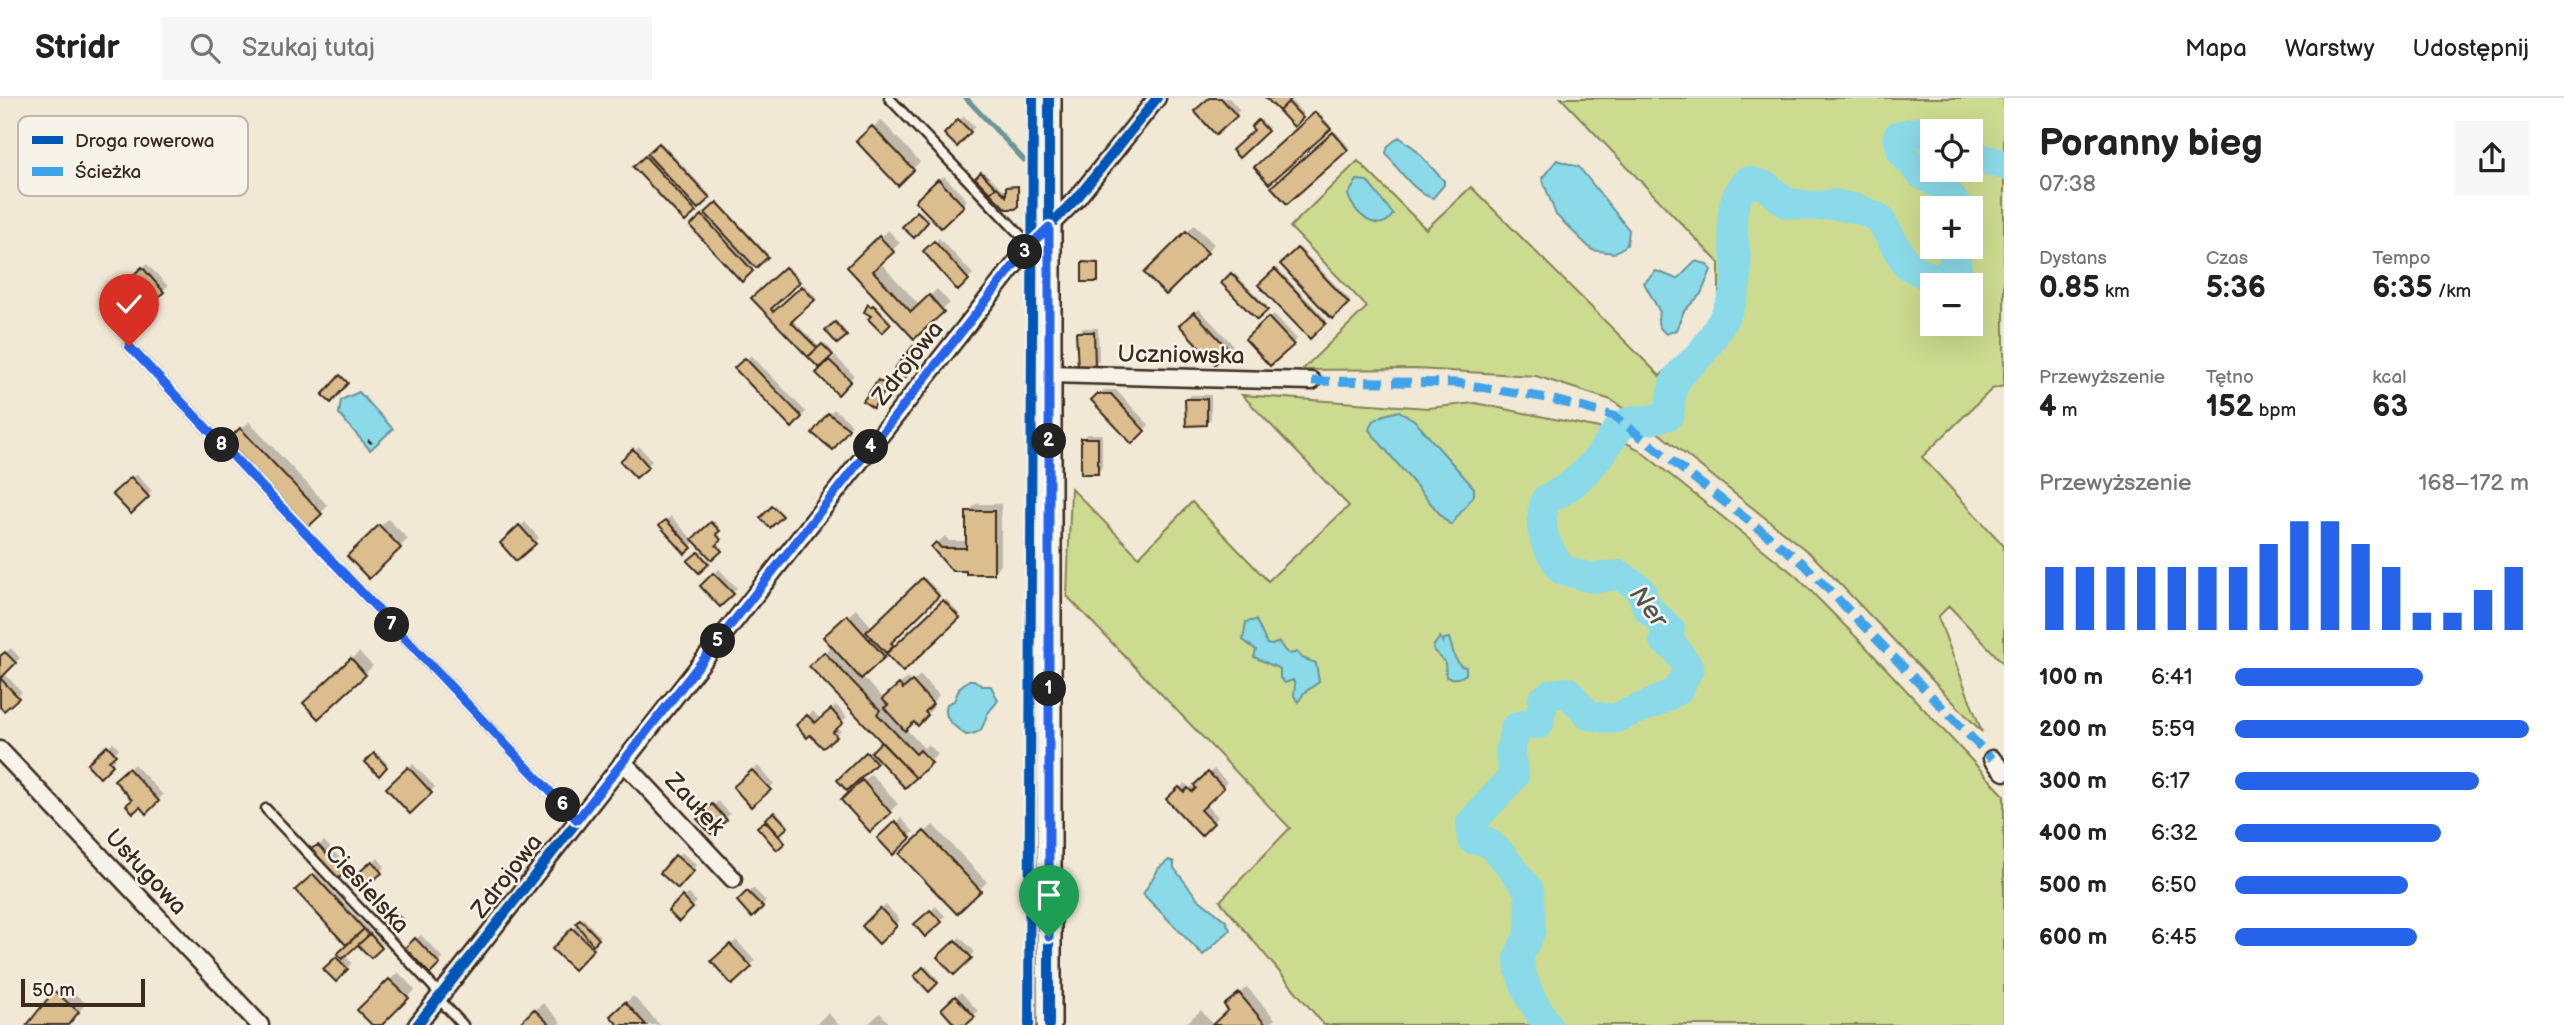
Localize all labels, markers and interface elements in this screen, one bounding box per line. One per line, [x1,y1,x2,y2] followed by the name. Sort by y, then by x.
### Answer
[162,17,652,80] search box
[35,28,120,68] text: Stridr
[186,29,224,67] icon: search
[242,33,375,64] text: Szukaj tutaj
[2185,34,2247,63] text: Mapa
[2285,34,2375,63] text: Warstwy
[2413,34,2529,63] text: Udostępnij
[18,116,248,196] legend
[1920,119,1983,336] map controls
[1920,119,1983,182] button: locate
[2039,121,2263,166] text: Poranny bieg
[2455,121,2529,195] button: share
[75,130,215,153] text: Droga rowerowa
[75,160,141,184] text: Ścieżka
[2039,170,2096,198] text: 07:38
[1920,196,1983,259] button: +
[1007,234,1042,270] pin: 3
[1019,240,1030,263] text: 3
[2039,247,2107,270] text: Dystans
[2206,247,2248,270] text: Czas
[2372,247,2431,270] text: Tempo
[2039,270,2100,306] text: 0.85
[2206,270,2266,306] text: 5:36
[2372,270,2433,306] text: 6:35
[1920,273,1983,336] button: −
[99,274,159,346] pin
[2100,280,2130,303] text: km
[2433,280,2471,303] text: /km
[110,285,148,323] icon: check
[866,315,950,412] street label: Zdrojowa
[1117,339,1245,371] street label: Uczniowska
[2039,366,2165,389] text: Przewyższenie
[2206,366,2254,389] text: Tętno
[2372,366,2406,389] text: kcal
[2039,389,2057,425] text: 4
[2206,389,2254,425] text: 152
[2372,389,2408,425] text: 63
[2057,399,2078,422] text: m
[2254,399,2296,422] text: bpm
[1032,424,1066,458] pin: 2
[204,428,240,462] pin: 8
[1043,429,1054,452] text: 2
[854,430,888,464] pin: 4
[216,433,227,456] text: 8
[865,435,876,458] text: 4
[2039,469,2192,497] text: Przewyższenie
[2418,469,2529,497] text: 168–172 m
[1622,580,1675,635] water label: Ner
[374,608,410,642] pin: 7
[386,613,397,636] text: 7
[700,624,736,658] pin: 5
[712,629,723,652] text: 5
[2039,663,2103,691] text: 100 m
[2151,663,2193,691] text: 6:41
[1032,672,1066,706] pin: 1
[1045,677,1053,700] text: 1
[2039,715,2107,743] text: 200 m
[2151,715,2195,743] text: 5:59
[658,766,731,841] street label: Zaułek
[2039,767,2107,795] text: 300 m
[2151,767,2190,795] text: 6:17
[546,788,580,822] pin: 6
[557,793,568,816] text: 6
[2039,819,2107,847] text: 400 m
[2151,819,2197,847] text: 6:32
[99,823,193,921] street label: Usługowa
[465,828,549,925] street label: Zdrojowa
[319,839,415,939] street label: Ciesielska
[1019,865,1079,937] pin
[2039,871,2107,899] text: 500 m
[2151,871,2196,899] text: 6:50
[1030,876,1068,914] icon: arrive
[2039,923,2107,951] text: 600 m
[2151,923,2197,951] text: 6:45
[21,976,145,1008] scale bar
[32,979,75,1002] text: 50 m

